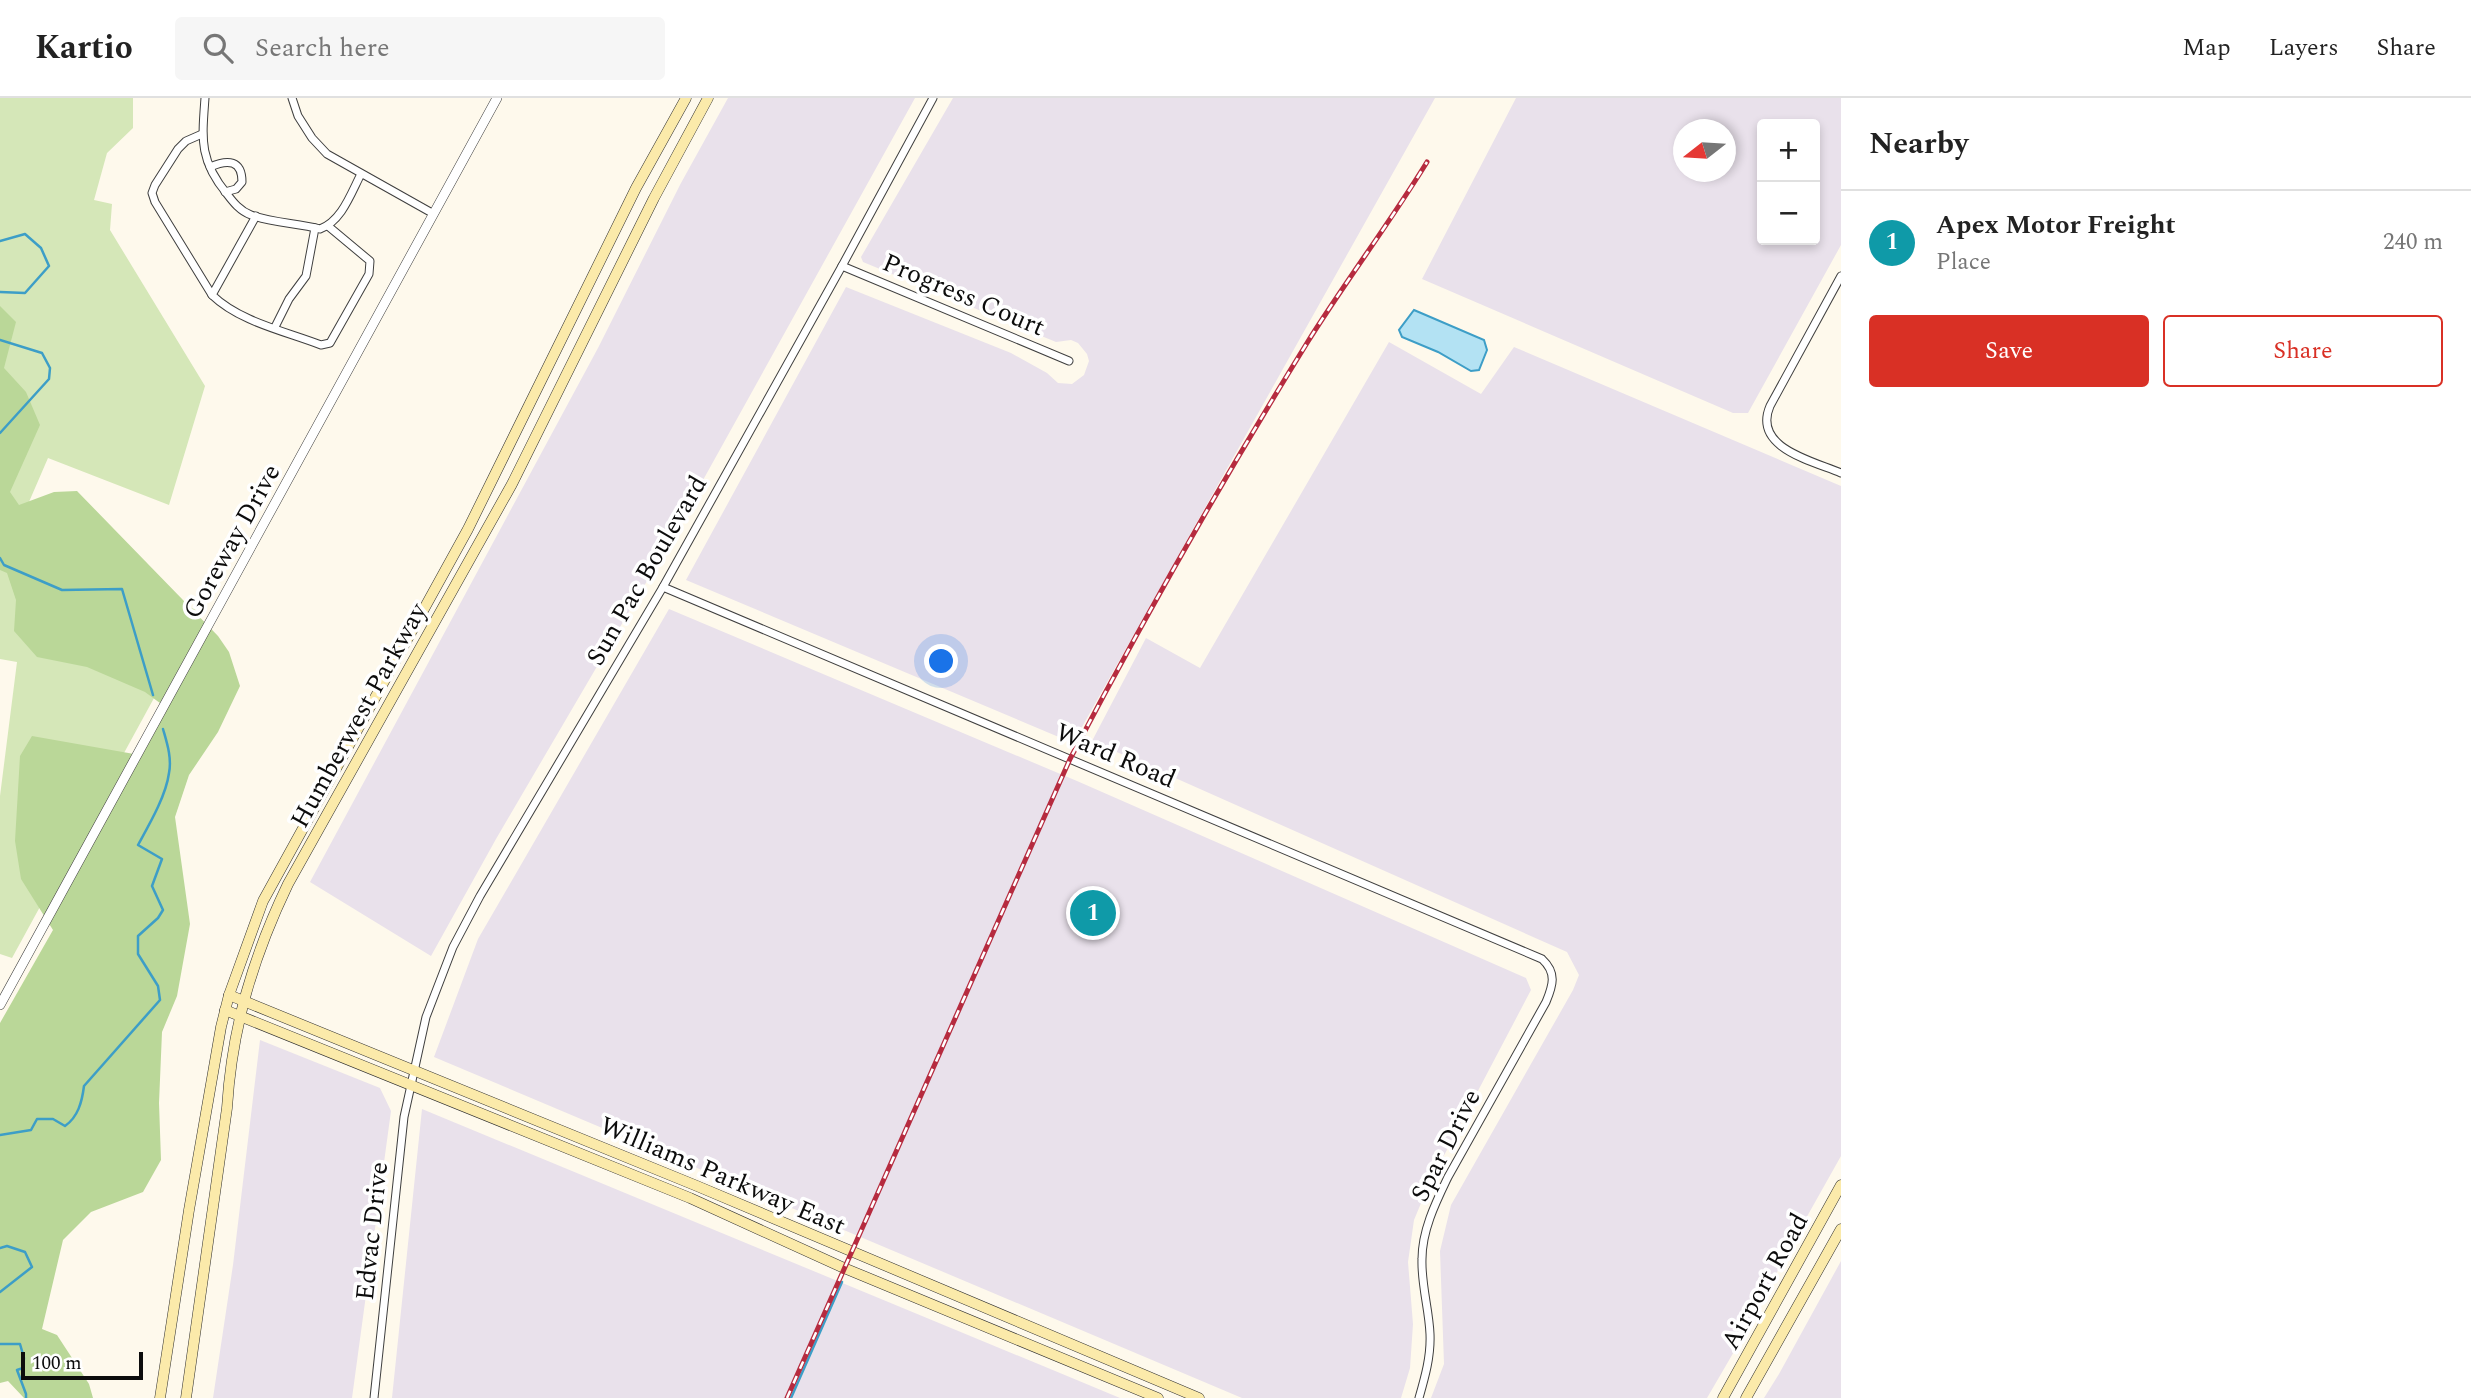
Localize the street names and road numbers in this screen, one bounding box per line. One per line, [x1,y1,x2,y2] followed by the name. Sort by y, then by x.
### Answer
[876,243,1051,347] street label: Progress Court
[173,457,291,626] street label: Goreway Drive
[576,468,718,673] street label: Sun Pac Boulevard
[280,594,438,836] street label: Humberwest Parkway
[1049,713,1182,799] street label: Ward Road
[1400,1082,1491,1209] street label: Spar Drive
[593,1106,852,1246] street label: Williams Parkway East
[345,1160,399,1302] street label: Edvac Drive
[1711,1206,1819,1357] street label: Airport Road

